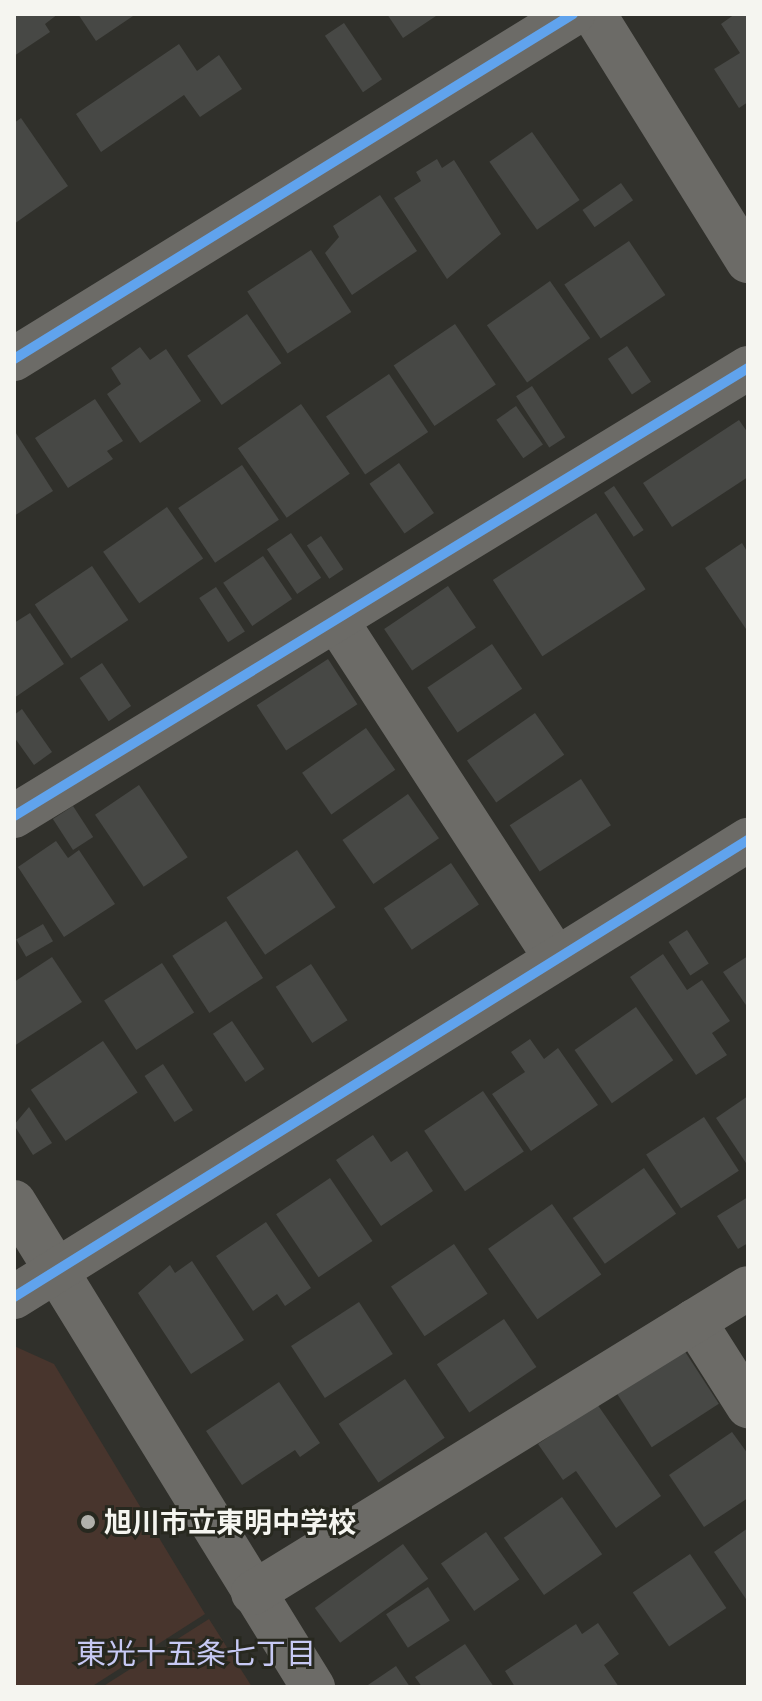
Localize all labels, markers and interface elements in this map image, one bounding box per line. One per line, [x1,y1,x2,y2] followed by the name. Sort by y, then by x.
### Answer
[104,1505,356,1539] place label: 旭川市立東明中学校
[79,1513,97,1531] marker: 旭川市立東明中学校
[76,1635,316,1671] district label: 東光十五条七丁目

